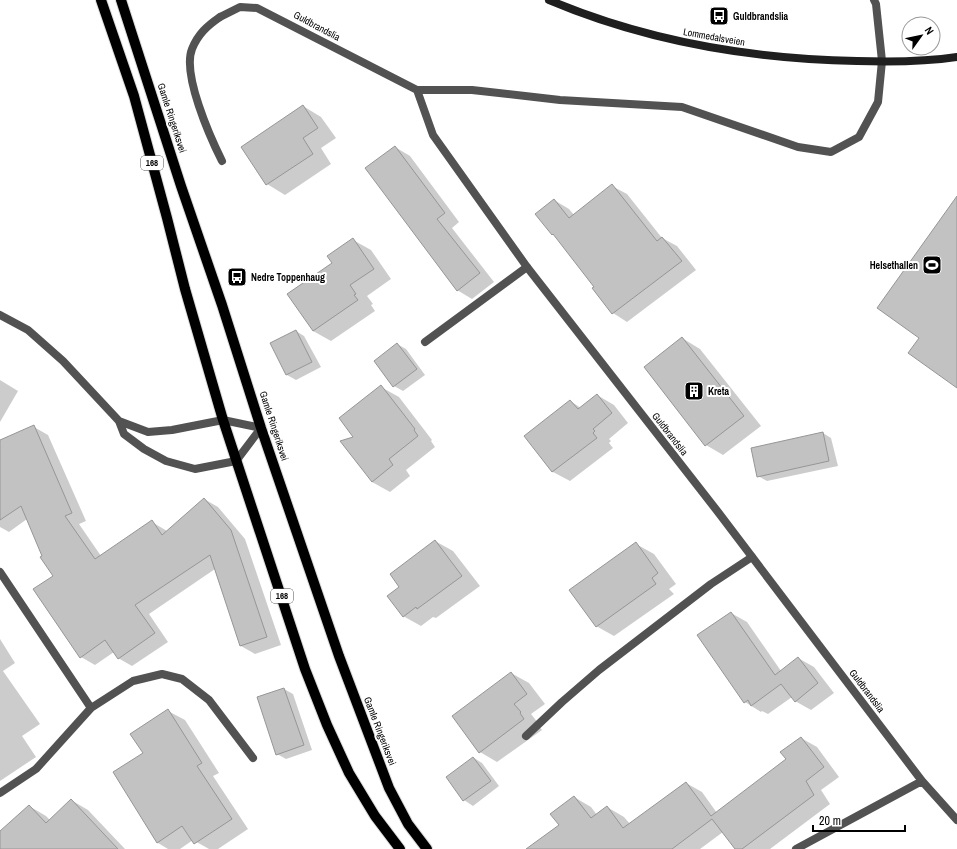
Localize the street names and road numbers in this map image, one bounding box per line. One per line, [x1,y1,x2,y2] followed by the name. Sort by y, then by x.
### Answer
[291,8,343,44] street label: Guldbrandslia
[682,25,746,49] street label: Lommedalsveien
[155,82,189,154] street label: Gamle Ringeriksvei
[141,156,163,170] road number: 168
[257,390,291,462] street label: Gamle Ringeriksvei
[649,410,691,458] street label: Guldbrandslia
[271,589,293,603] road number: 168
[846,667,888,716] street label: Guldbrandslia
[361,695,399,767] street label: Gamle Ringeriksvei

